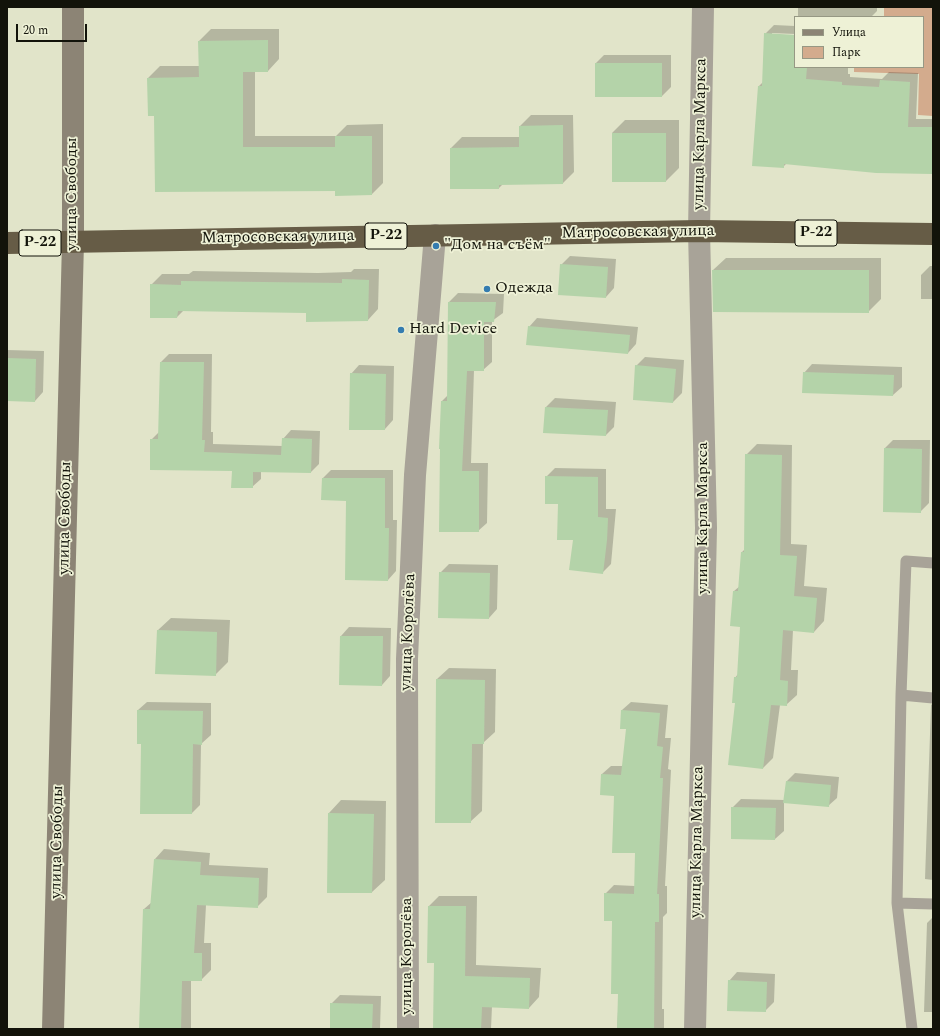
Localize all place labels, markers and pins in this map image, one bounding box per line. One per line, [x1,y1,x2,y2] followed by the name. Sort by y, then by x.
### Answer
[444,236,551,256] place label: "Дом на съём"
[431,241,441,251] marker: "Дом на съём"
[495,279,553,299] place label: Одежда
[482,284,492,294] marker: Одежда
[409,320,497,340] place label: Hard Device
[396,325,406,335] marker: Hard Device

